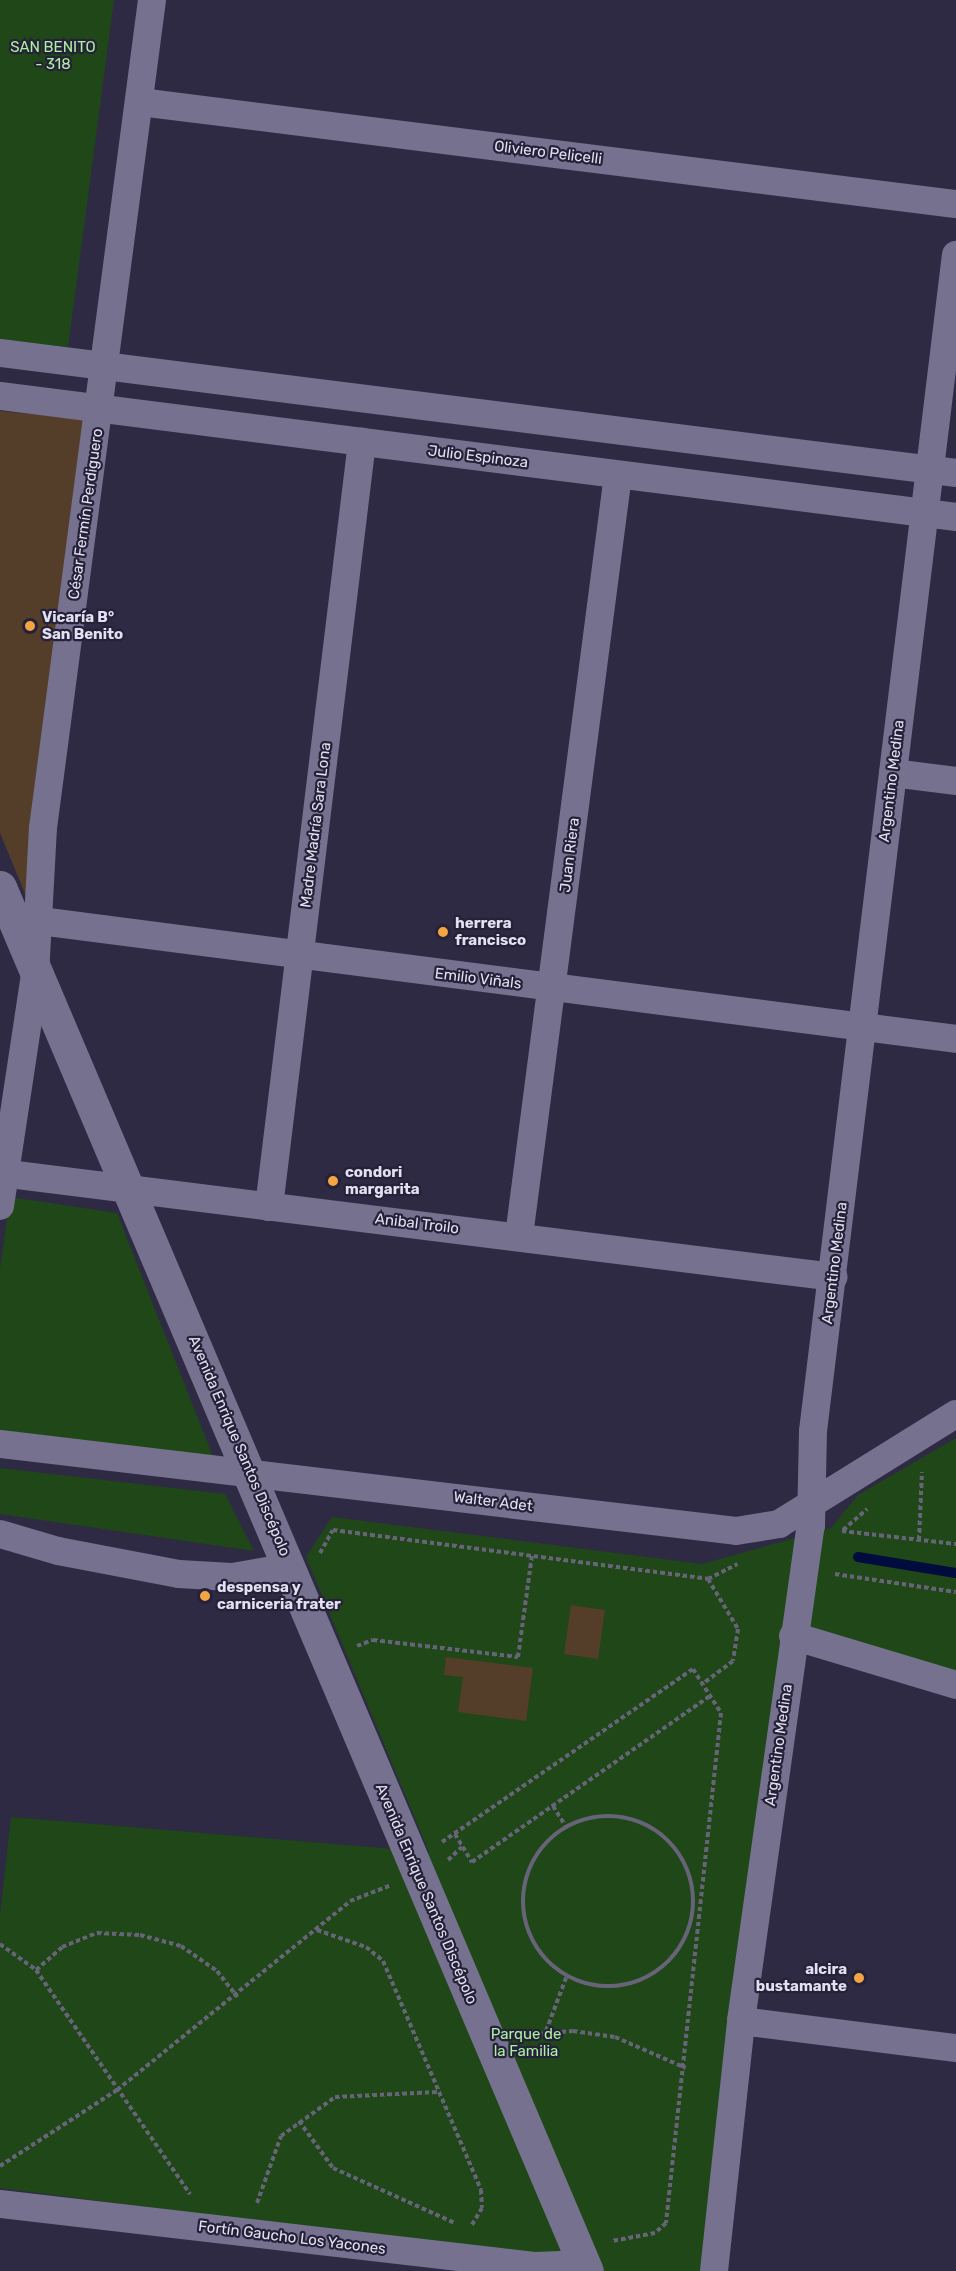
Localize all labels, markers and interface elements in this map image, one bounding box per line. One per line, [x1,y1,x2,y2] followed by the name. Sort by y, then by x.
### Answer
[10,38,96,73] park label: SAN BENITO - 318
[493,137,603,169] street label: Oliviero Pelicelli
[65,427,107,601] street label: César Fermín Perdiguero
[427,442,529,472] street label: Julio Espinoza
[42,608,123,643] place label: Vicaría B° San Benito
[23,619,37,633] marker: Vicaría B° San Benito
[876,719,908,843] street label: Argentino Medina
[297,741,335,909] street label: Madre Madría Sara Lona
[556,817,584,893] street label: Juan Riera
[455,914,526,949] place label: herrera francisco
[436,925,450,939] marker: herrera francisco
[433,965,523,993] street label: Emilio Viñals
[345,1163,420,1198] place label: condori margarita
[326,1174,340,1188] marker: condori margarita
[819,1201,851,1325] street label: Argentino Medina
[374,1210,460,1238] street label: Anibal Troilo
[184,1333,294,1559] street label: Avenida Enrique Santos Discépolo
[452,1488,534,1516] street label: Walter Adet
[217,1578,341,1613] place label: despensa y carniceria frater
[198,1589,212,1603] marker: despensa y carniceria frater
[762,1683,796,1807] street label: Argentino Medina
[371,1781,481,2007] street label: Avenida Enrique Santos Discépolo
[756,1960,847,1995] place label: alcira bustamante
[852,1971,866,1985] marker: alcira bustamante
[491,2025,561,2060] park label: Parque de la Familia
[197,2218,387,2258] street label: Fortín Gaucho Los Yacones

